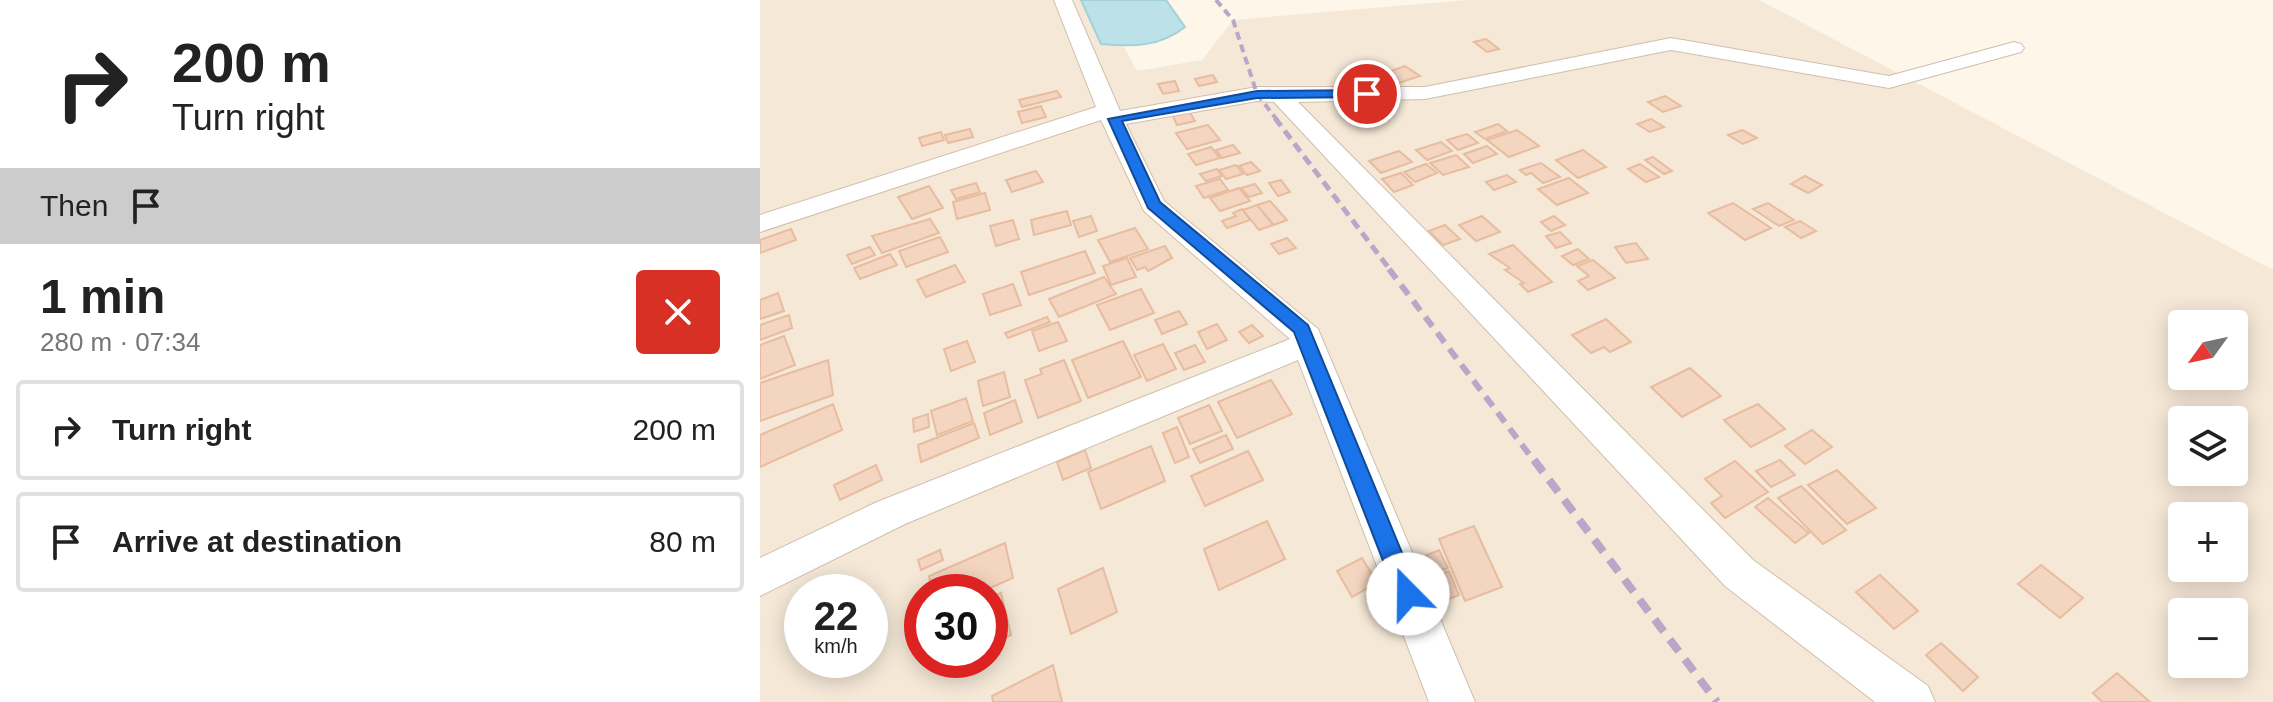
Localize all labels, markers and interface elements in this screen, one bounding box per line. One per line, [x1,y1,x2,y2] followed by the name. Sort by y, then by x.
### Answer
[172,31,331,94] text: 200 m
[40,32,144,136] icon: right
[1333,60,1401,128] pin
[1345,72,1389,116] icon: arrive
[172,97,325,138] text: Turn right
[124,184,168,228] icon: arrive
[40,189,108,222] text: Then
[40,270,165,323] text: 1 min
[636,270,720,354] button: close
[2168,310,2248,390] north arrow
[2168,310,2248,678] map controls
[40,327,200,357] text: 280 m · 07:34
[2168,406,2248,486] button: layers
[44,408,88,452] icon: right
[112,413,251,446] text: Turn right
[633,413,716,446] text: 200 m
[2168,502,2248,582] button: +
[44,520,88,564] icon: arrive
[112,525,402,558] text: Arrive at destination
[649,525,716,558] text: 80 m
[1366,552,1450,636] position arrow
[904,574,1008,678] speed limit sign: 30
[814,594,858,638] text: 22
[2168,598,2248,678] button: −
[814,635,858,657] text: km/h

